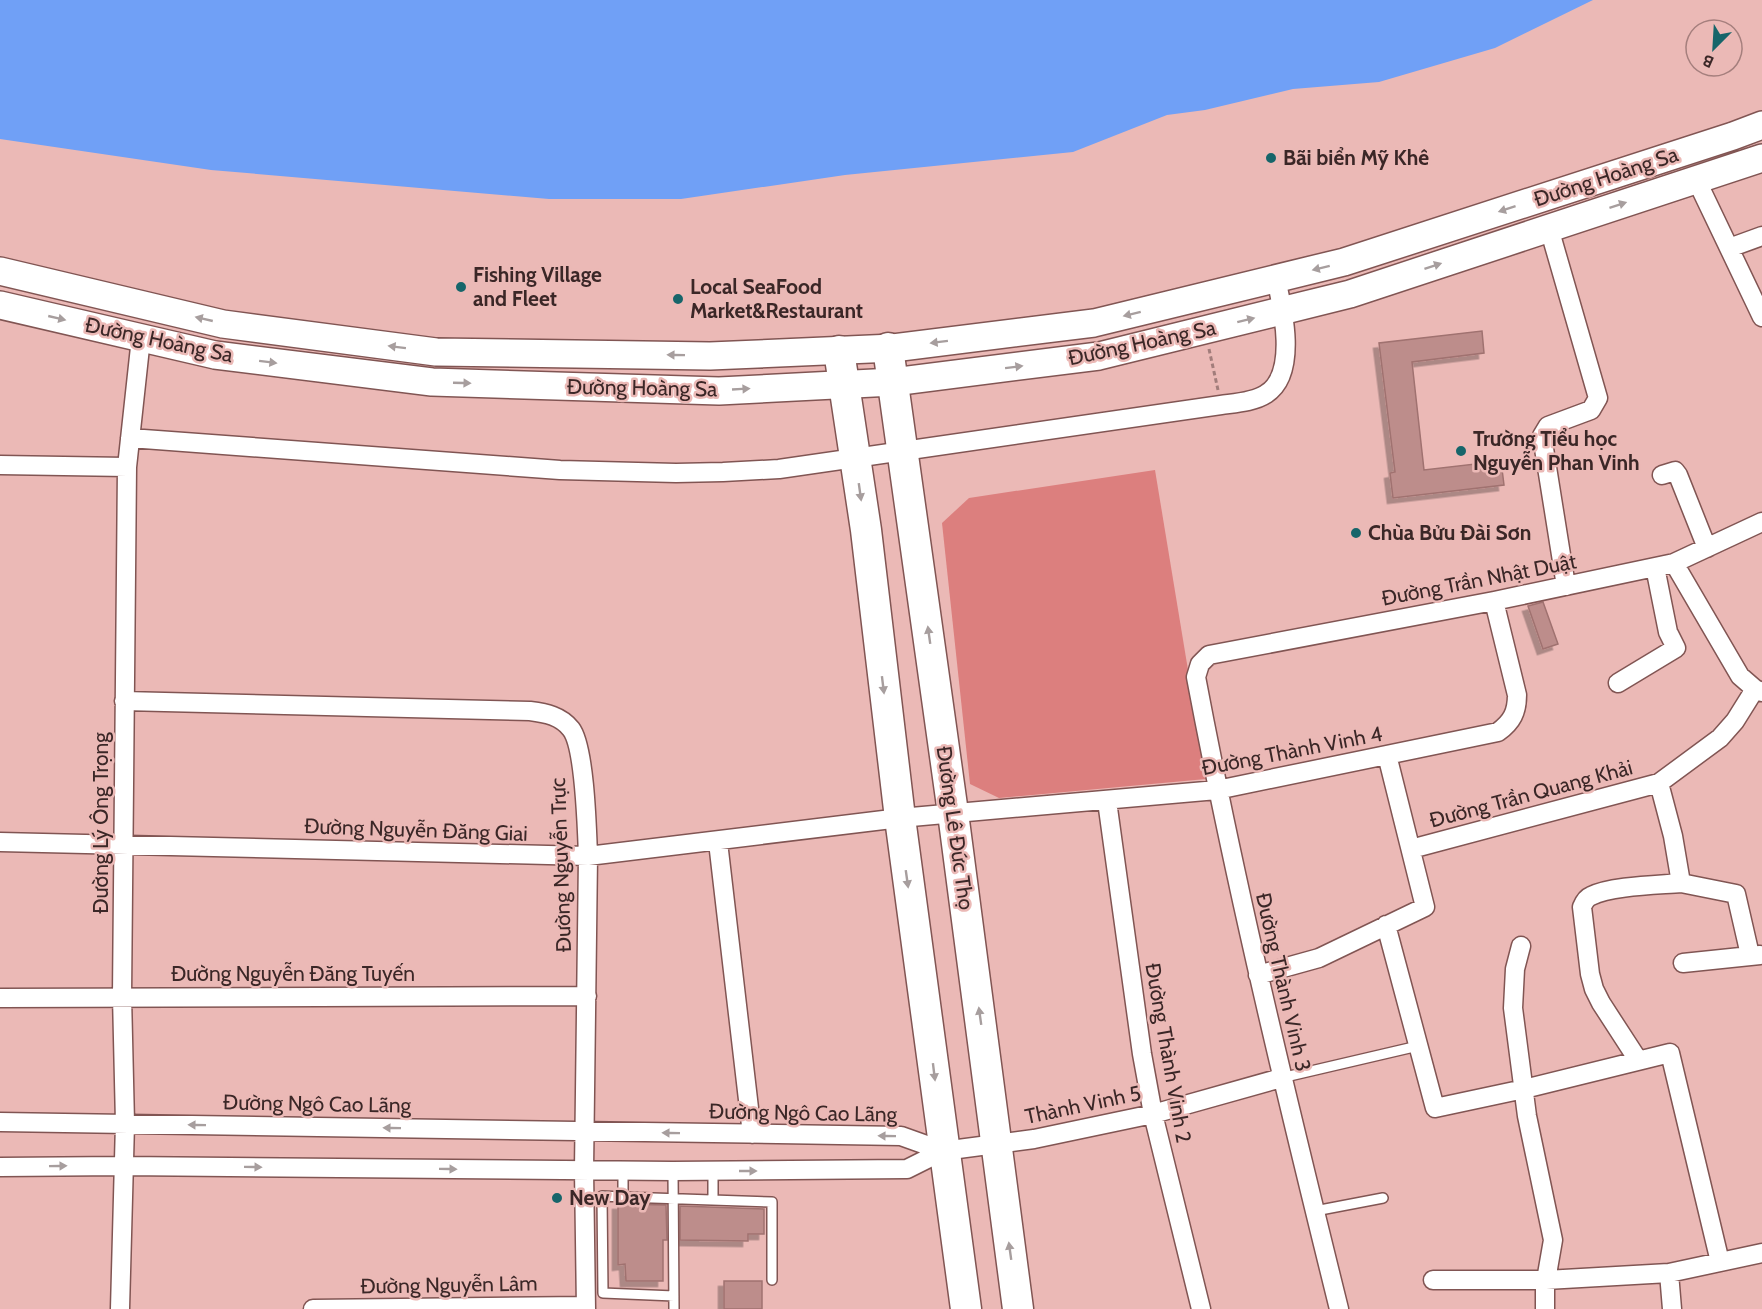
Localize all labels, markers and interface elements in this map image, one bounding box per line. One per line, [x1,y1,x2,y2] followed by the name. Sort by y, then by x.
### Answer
[1684,18,1744,78] north arrow
[1700,51,1717,72] text: B
[1531,141,1681,212] street label: Đường Hoàng Sa
[1283,145,1429,170] place label: Bãi biển Mỹ Khê
[1264,151,1278,165] marker: Bãi biển Mỹ Khê
[1609,200,1627,210] one-way arrow
[1498,205,1516,214] one-way arrow
[1424,261,1442,271] one-way arrow
[473,262,602,311] place label: Fishing Village and Fleet
[1312,263,1330,273] one-way arrow
[690,274,863,323] place label: Local SeaFood Market&Restaurant
[454,280,468,294] marker: Fishing Village and Fleet
[671,292,685,306] marker: Local SeaFood Market&Restaurant
[1122,309,1141,319] one-way arrow
[83,312,235,367] street label: Đường Hoàng Sa
[48,314,67,323] one-way arrow
[195,314,213,324] one-way arrow
[1237,314,1255,324] one-way arrow
[1066,315,1218,370] street label: Đường Hoàng Sa
[929,338,948,347] one-way arrow
[387,342,406,351] one-way arrow
[666,350,685,360] one-way arrow
[259,357,278,366] one-way arrow
[1004,362,1023,371] one-way arrow
[567,374,717,401] street label: Đường Hoàng Sa
[453,378,472,388] one-way arrow
[731,385,750,394] one-way arrow
[1473,426,1640,475] place label: Trường Tiểu học Nguyễn Phan Vinh
[1454,444,1468,458] marker: Trường Tiểu học Nguyễn Phan Vinh
[856,482,865,501] one-way arrow
[1368,520,1531,545] place label: Chùa Bửu Đài Sơn
[1349,526,1363,540] marker: Chùa Bửu Đài Sơn
[1379,548,1578,611] street label: Đường Trần Nhật Duật
[924,626,934,645] one-way arrow
[879,676,888,695] one-way arrow
[1200,721,1384,780] street label: Đường Thành Vinh 4
[88,732,113,914] street label: Đường Lý Ông Trọng
[932,744,979,911] street label: Đường Lê Đức Thọ
[1427,754,1635,833] street label: Đường Trần Quang Khải
[545,777,576,953] street label: Đường Nguyễn Trực
[304,813,528,846] street label: Đường Nguyễn Đăng Giai
[903,869,912,888] one-way arrow
[1251,890,1316,1074] street label: Đường Thành Vinh 3
[171,961,415,986] street label: Đường Nguyễn Đăng Tuyến
[1140,961,1197,1145] street label: Đường Thành Vinh 2
[976,1006,985,1025] one-way arrow
[929,1062,938,1081] one-way arrow
[1023,1080,1143,1129] street label: Thành Vinh 5
[223,1089,412,1118] street label: Đường Ngô Cao Lãng
[709,1098,898,1127] street label: Đường Ngô Cao Lãng
[188,1120,207,1129] one-way arrow
[383,1123,402,1133] one-way arrow
[662,1128,681,1138] one-way arrow
[878,1131,897,1141] one-way arrow
[49,1162,68,1171] one-way arrow
[244,1162,263,1172] one-way arrow
[439,1164,458,1174] one-way arrow
[739,1166,758,1176] one-way arrow
[569,1185,651,1210] place label: New Day
[550,1191,564,1205] marker: New Day
[1006,1241,1015,1260] one-way arrow
[360,1270,538,1299] street label: Đường Nguyễn Lâm

